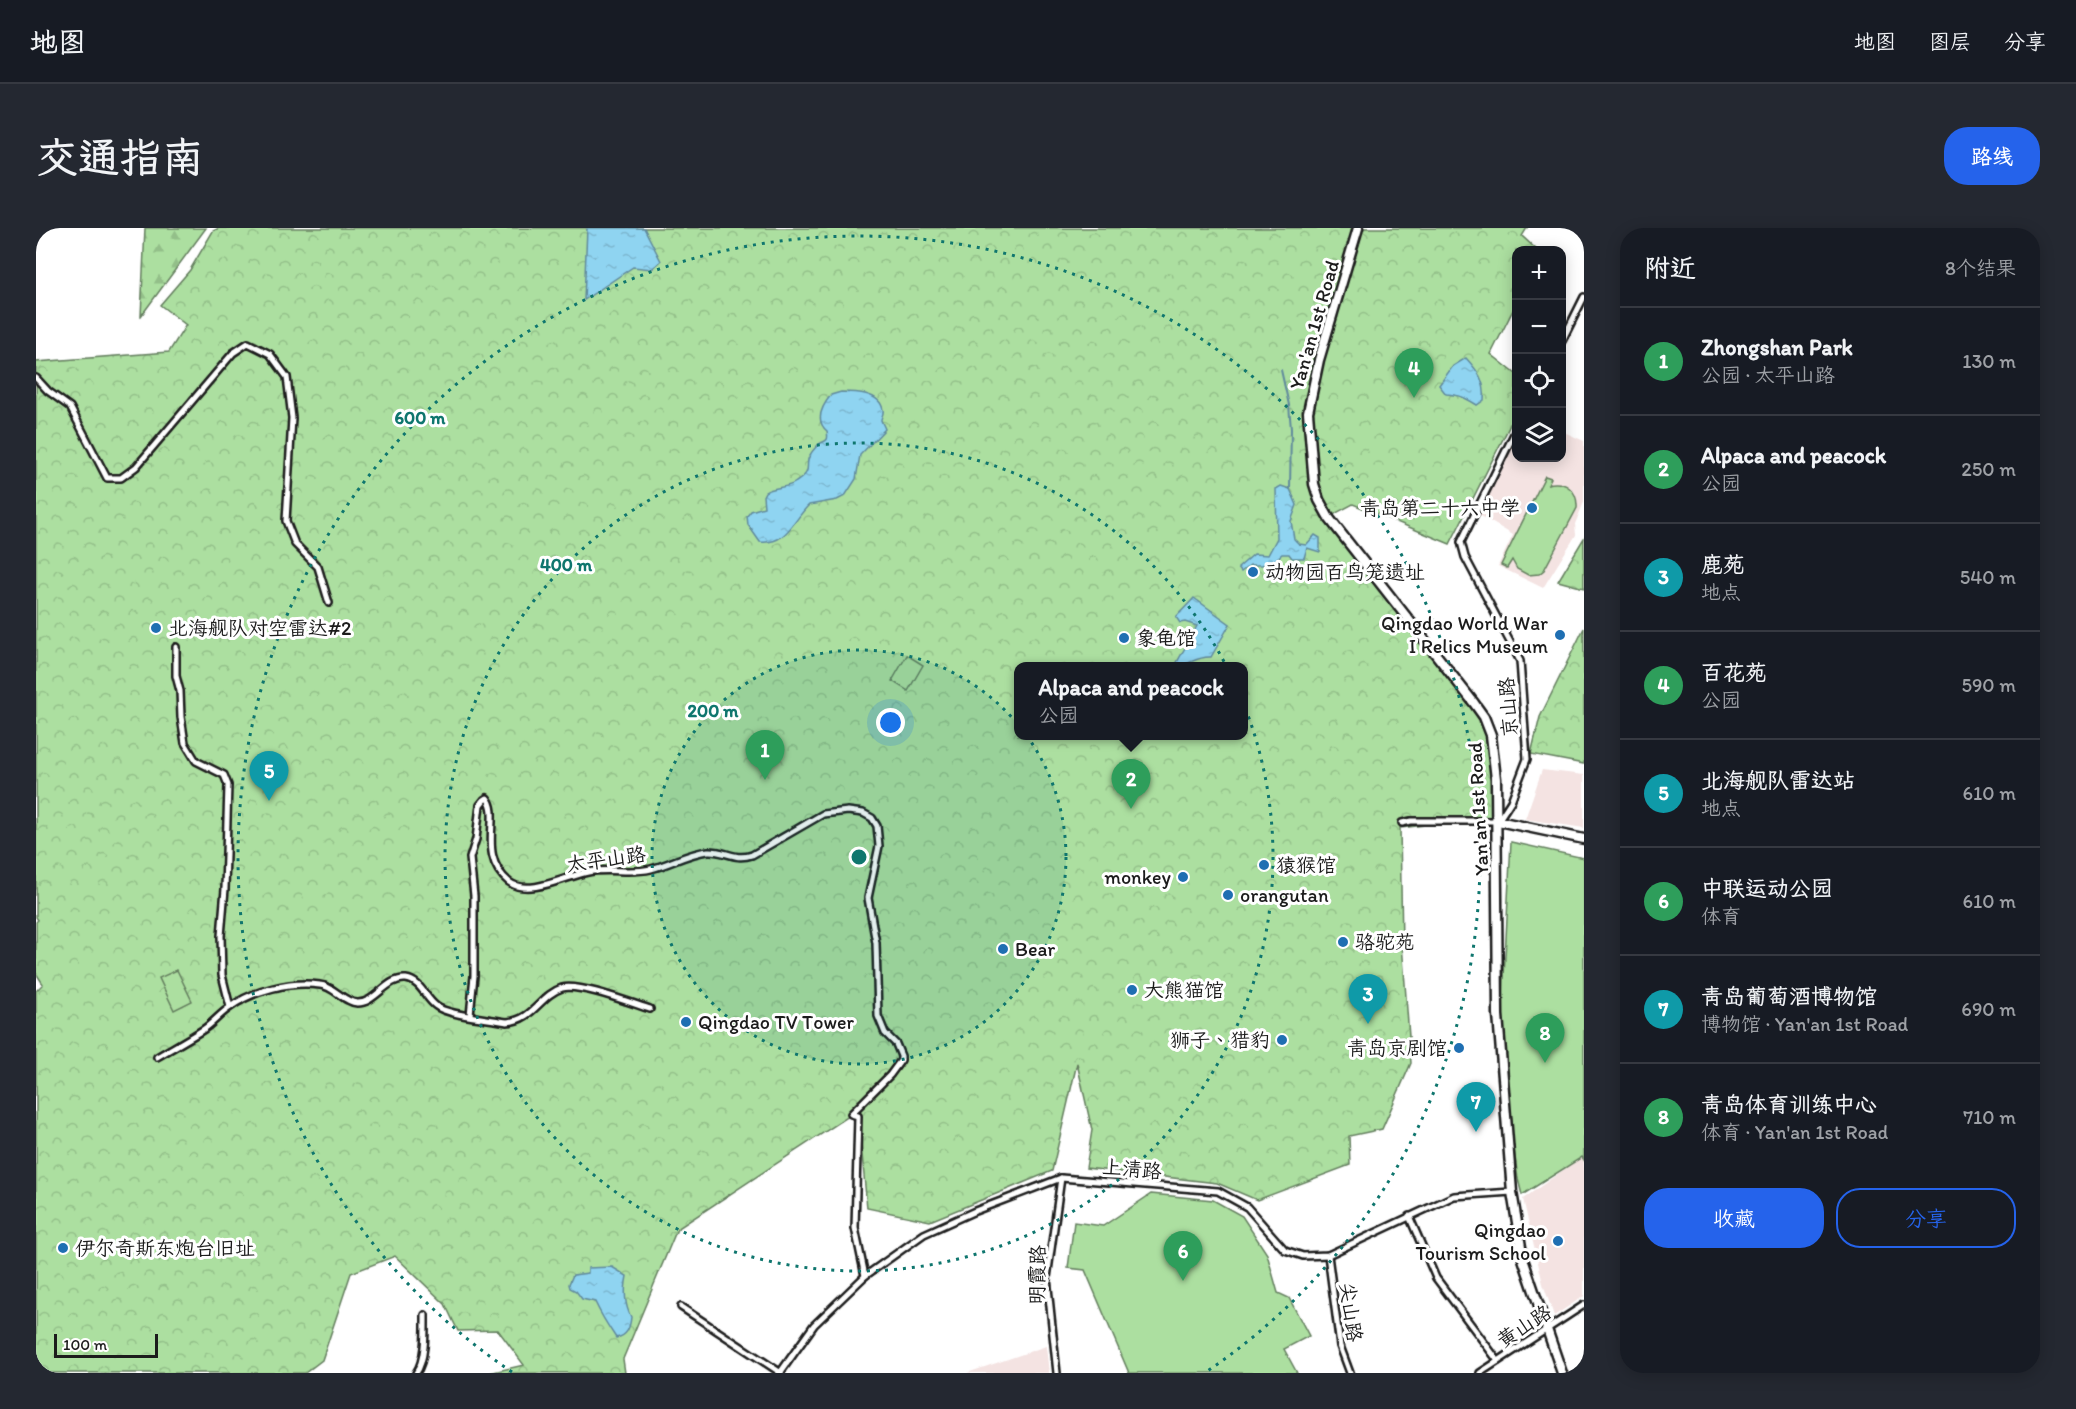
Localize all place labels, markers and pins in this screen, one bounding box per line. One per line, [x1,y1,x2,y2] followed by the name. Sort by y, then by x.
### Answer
[1394,348,1434,398] pin: 4
[1360,496,1520,520] place label: 青岛第二十六中学
[1525,501,1539,515] marker: 青岛第二十六中学
[1265,560,1425,584] place label: 动物园百鸟笼遗址
[1246,565,1260,579] marker: 动物园百鸟笼遗址
[1381,611,1548,658] place label: Qingdao World War I Relics Museum
[168,616,352,640] place label: 北海舰队对空雷达#2
[149,621,163,635] marker: 北海舰队对空雷达#2
[1136,626,1196,650] place label: 象龟馆
[1553,628,1567,642] marker: Qingdao World War I Relics Museum
[1117,631,1131,645] marker: 象龟馆
[746,730,784,780] pin: 1
[250,752,288,801] pin: 5
[1112,760,1150,809] pin: 2
[849,847,869,867] centre of rings
[1276,853,1336,877] place label: 猿猴馆
[1257,858,1271,872] marker: 猿猴馆
[1104,865,1172,889] place label: monkey
[1176,870,1190,884] marker: monkey
[1240,883,1329,907] place label: orangutan
[1221,888,1235,902] marker: orangutan
[1355,930,1415,954] place label: 骆驼苑
[1336,935,1350,949] marker: 骆驼苑
[1015,937,1055,961] place label: Bear
[996,942,1010,956] marker: Bear
[1348,974,1388,1024] pin: 3
[1144,978,1224,1002] place label: 大熊猫馆
[1125,983,1139,997] marker: 大熊猫馆
[698,1010,855,1034] place label: Qingdao TV Tower
[1526,1014,1564,1063] pin: 8
[679,1015,693,1029] marker: Qingdao TV Tower
[1170,1028,1270,1052] place label: 狮子、猎豹
[1275,1033,1289,1047] marker: 狮子、猎豹
[1347,1036,1447,1060] place label: 青岛京剧馆
[1452,1041,1466,1055] marker: 青岛京剧馆
[1456,1082,1496,1132] pin: 7
[1415,1218,1546,1265] place label: Qingdao Tourism School
[1164,1232,1202,1281] pin: 6
[1551,1234,1565,1248] marker: Qingdao Tourism School
[75,1236,255,1260] place label: 伊尔奇斯东炮台旧址
[56,1241,70,1255] marker: 伊尔奇斯东炮台旧址

